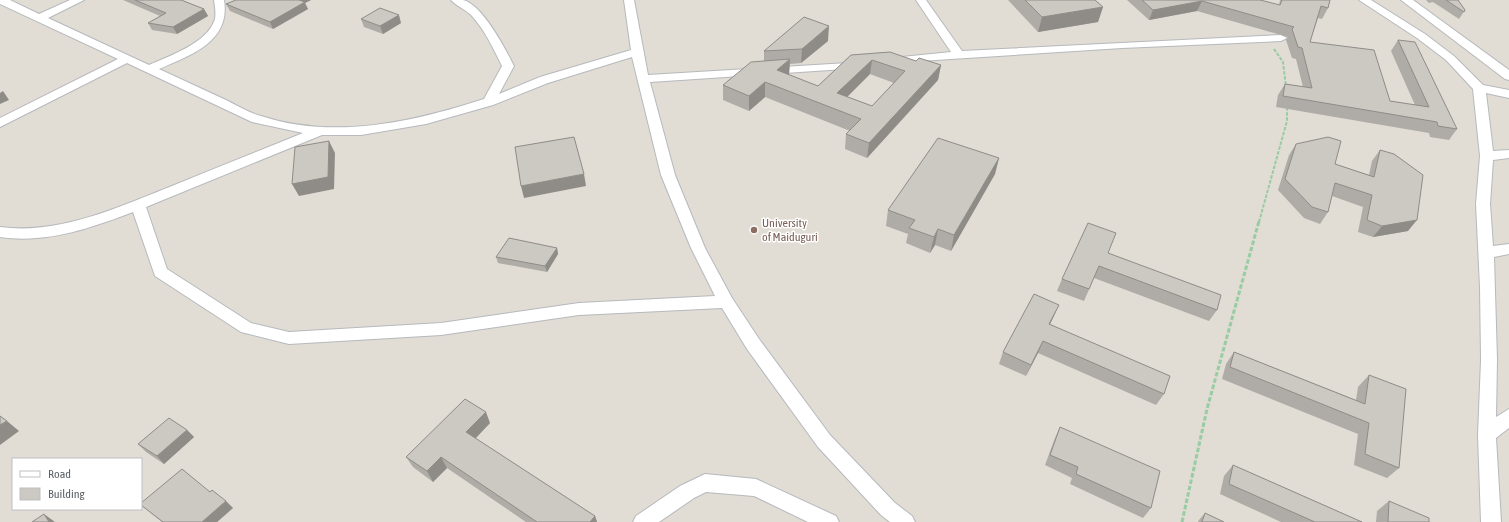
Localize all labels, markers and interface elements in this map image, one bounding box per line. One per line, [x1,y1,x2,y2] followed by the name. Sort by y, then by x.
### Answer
[762,216,818,244] place label: University of Maiduguri
[749,225,759,235] marker: University of Maiduguri
[12,458,142,510] legend
[48,467,71,481] text: Road
[48,487,86,501] text: Building

